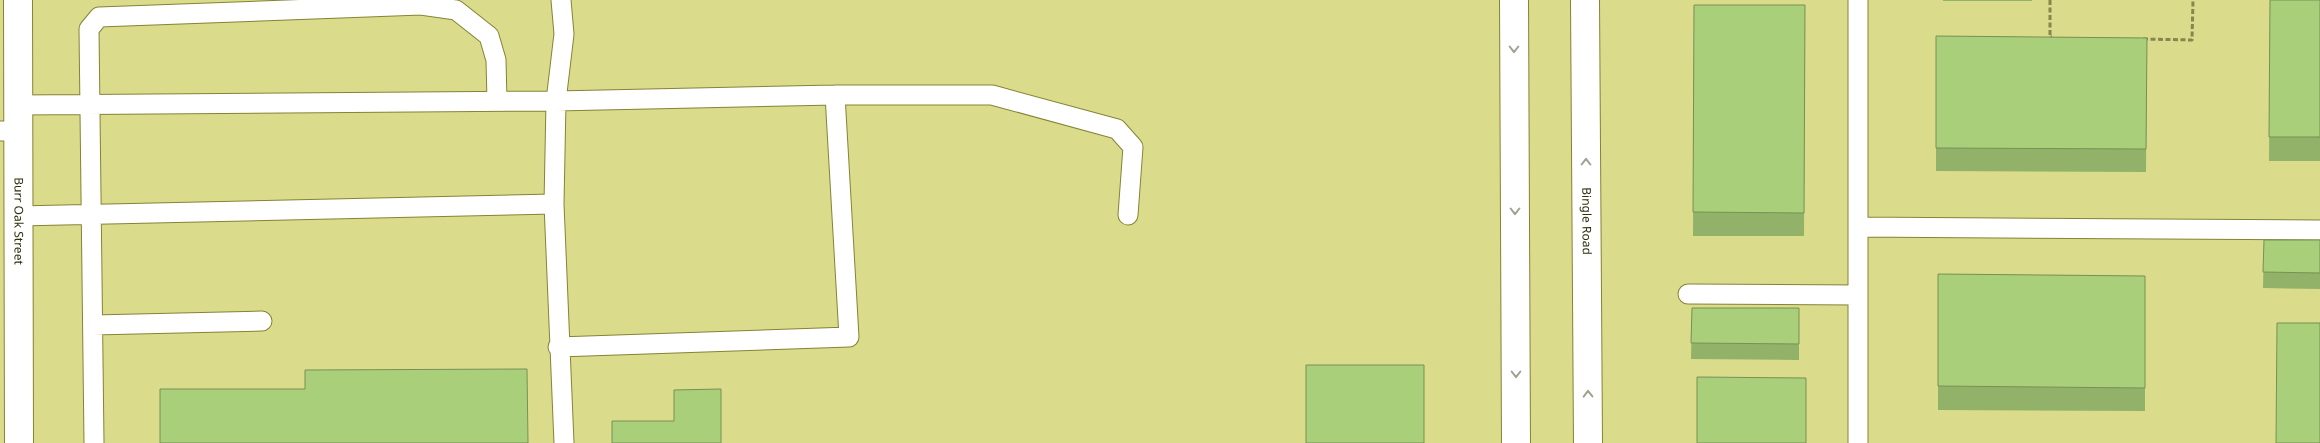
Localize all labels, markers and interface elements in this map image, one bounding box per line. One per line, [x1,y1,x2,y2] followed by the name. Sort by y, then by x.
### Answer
[1509,45,1519,53] one-way arrow
[1581,158,1591,166] one-way arrow
[10,177,28,265] street label: Burr Oak Street
[1578,187,1596,255] street label: Bingle Road
[1510,208,1520,215] one-way arrow
[1511,370,1521,378] one-way arrow
[1582,390,1593,398] one-way arrow

